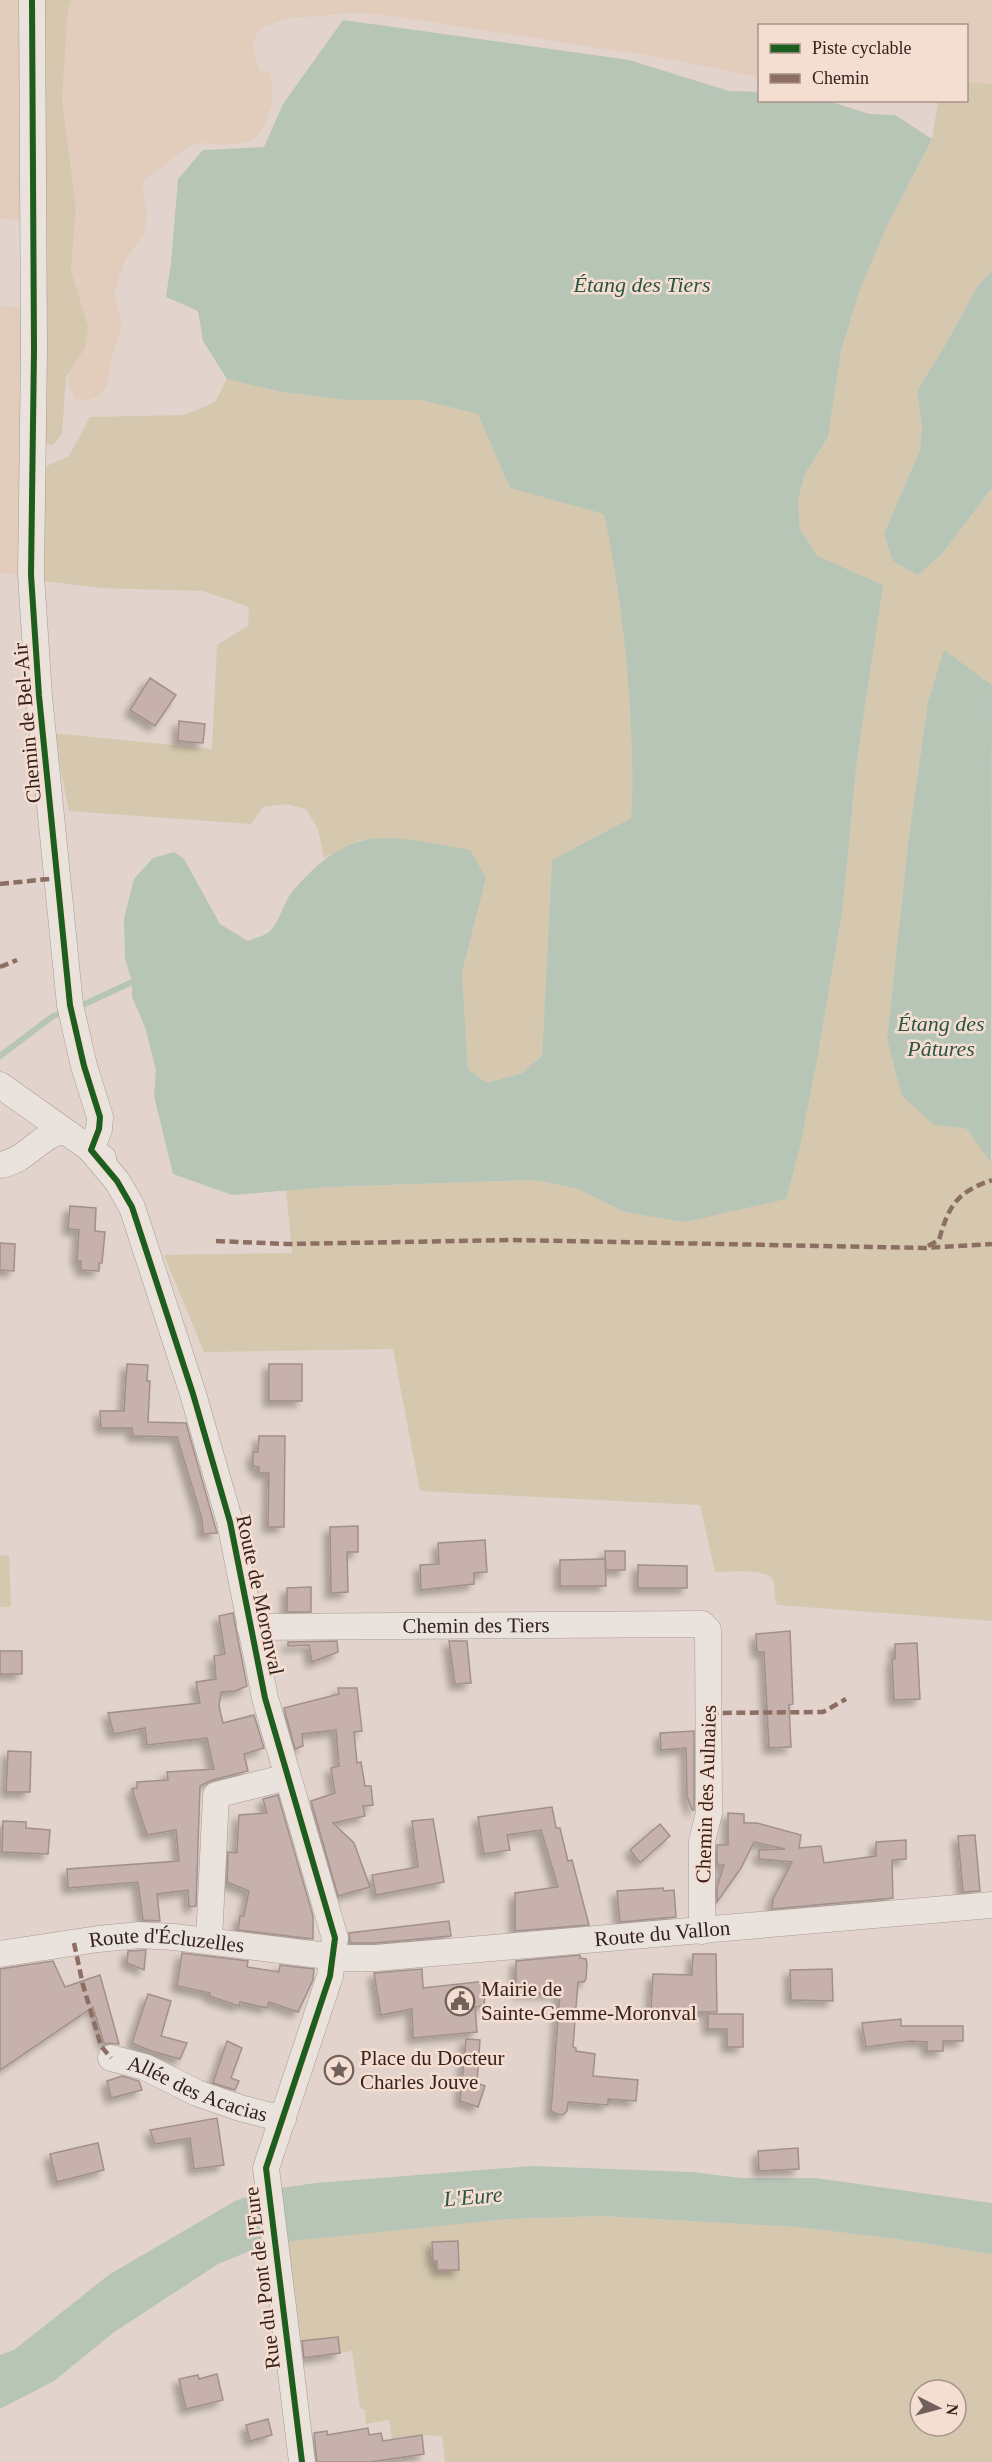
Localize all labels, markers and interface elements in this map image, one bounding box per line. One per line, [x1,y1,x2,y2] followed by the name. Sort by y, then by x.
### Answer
[758,24,968,102] legend
[812,38,911,58] text: Piste cyclable
[812,68,869,88] text: Chemin
[573,272,710,297] water label: Étang des Tiers
[8,642,46,804] street label: Chemin de Bel-Air
[896,1011,985,1061] water label: Étang des Pâtures
[231,1513,289,1678] street label: Route de Moronval
[402,1613,550,1638] street label: Chemin des Tiers
[691,1704,721,1884] street label: Chemin des Aulnaies
[593,1916,732,1951] street label: Route du Vallon
[87,1923,246,1958] street label: Route d'Écluzelles
[481,1977,697,2025] place label: Mairie de Sainte-Gemme-Moronval
[444,1985,476,2017] public building icon: Mairie de Sainte-Gemme-Moronval
[360,2046,505,2094] place label: Place du Docteur Charles Jouve
[125,2051,270,2127] street label: Allée des Acacias
[323,2054,355,2086] place icon: Place du Docteur Charles Jouve
[442,2181,504,2212] water label: L'Eure
[239,2186,285,2370] street label: Rue du Pont de l'Eure
[908,2378,968,2438] north arrow
[943,2403,961,2417] text: N

